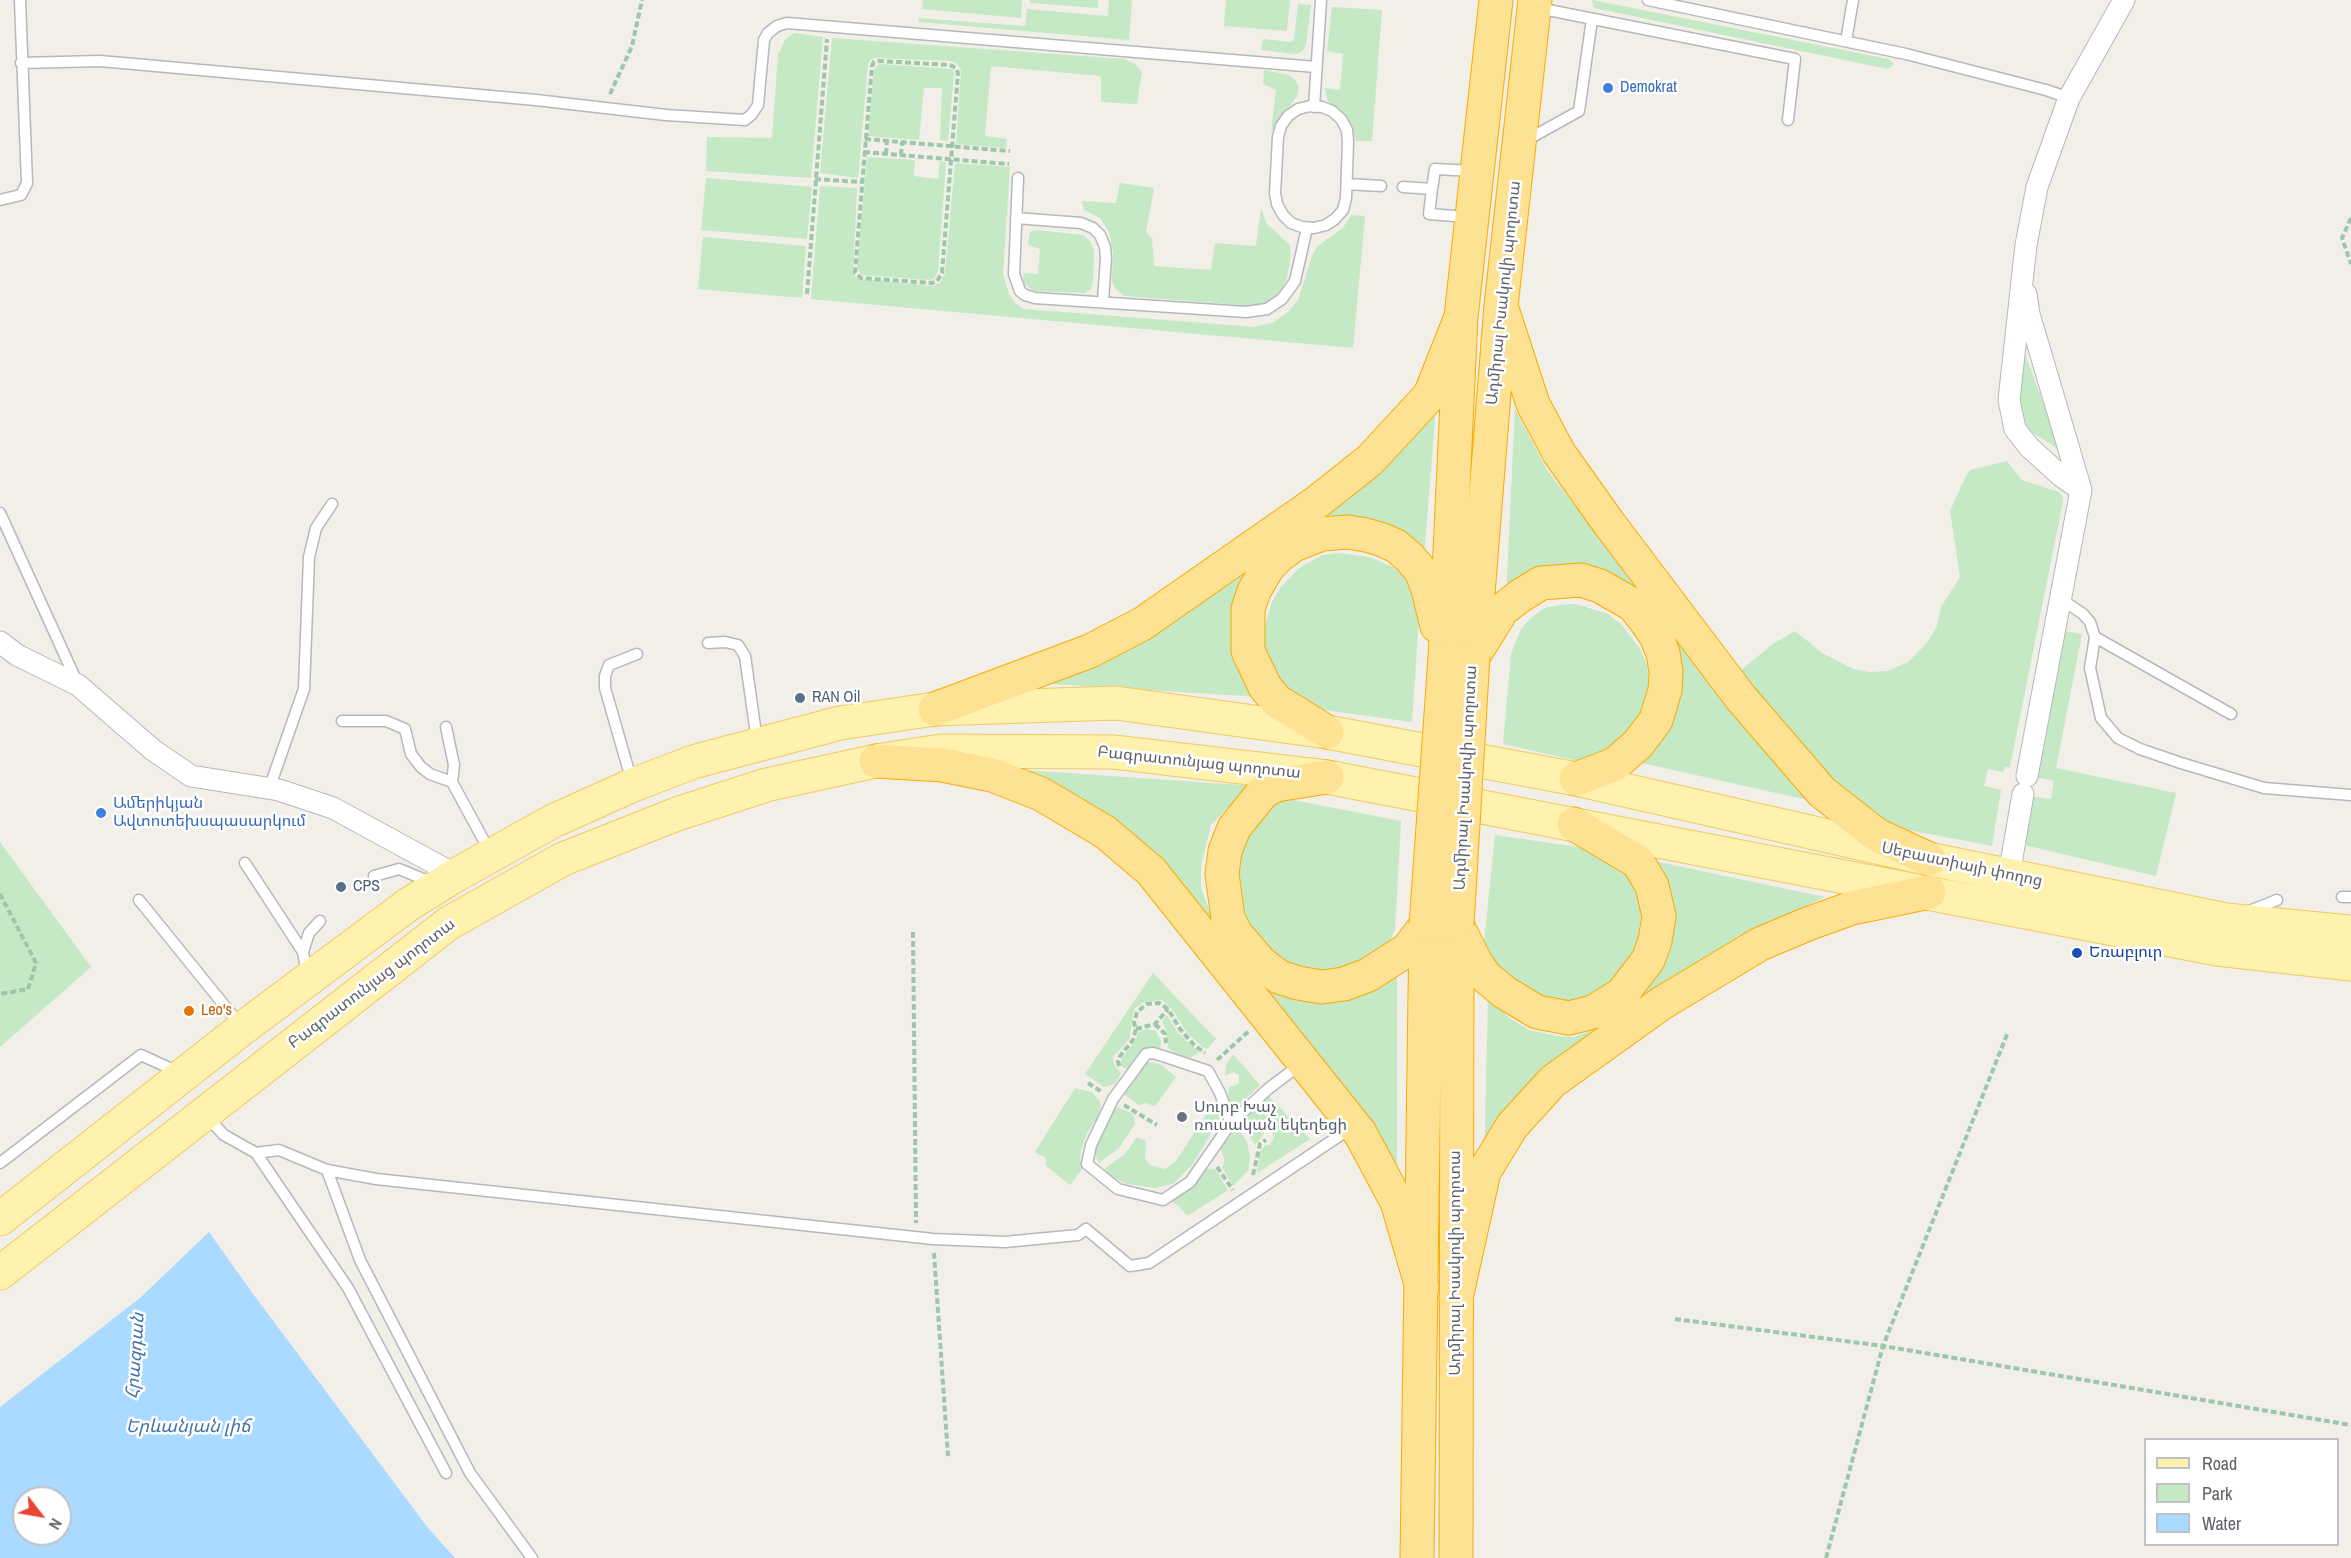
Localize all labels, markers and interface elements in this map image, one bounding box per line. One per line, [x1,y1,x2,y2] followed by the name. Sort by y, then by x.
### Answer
[1620,78,1677,98] place label: Demokrat
[1601,81,1615,95] marker: Demokrat
[1483,180,1525,406] street label: Ադմիրալ Իսակովի պողոտա
[1451,665,1481,891] street label: Ադմիրալ Իսակովի պողոտա
[812,688,860,708] place label: RAN Oil
[793,691,807,705] marker: RAN Oil
[1096,743,1302,783] street label: Բագրատունյաց պողոտա
[113,794,306,832] place label: Ամերիկյան Ավտոտեխսպասարկում
[94,806,108,820] marker: Ամերիկյան Ավտոտեխսպասարկում
[1880,839,2044,891] street label: Սեբաստիայի փողոց
[353,877,380,897] place label: CPS
[334,880,348,894] marker: CPS
[285,915,459,1053] street label: Բագրատունյաց պողոտա
[2089,943,2162,963] place label: Եռաբլուր
[2070,946,2084,960] marker: Եռաբլուր
[201,1001,232,1021] place label: Leo's
[182,1004,196,1018] marker: Leo's
[1194,1098,1347,1136] place label: Սուրբ Խաչ ռուսական եկեղեցի
[1175,1110,1189,1124] marker: Սուրբ Խաչ ռուսական եկեղեցի
[1446,1150,1466,1376] street label: Ադմիրալ Իսակովի պողոտա
[122,1312,150,1400] water label: Հրազդան
[126,1416,250,1438] water label: Երևանյան լիճ
[2144,1438,2339,1546] legend
[2202,1451,2237,1476] text: Road
[2202,1481,2232,1506] text: Park
[12,1486,72,1546] north arrow
[2202,1511,2241,1536] text: Water
[44,1515,68,1534] text: N

